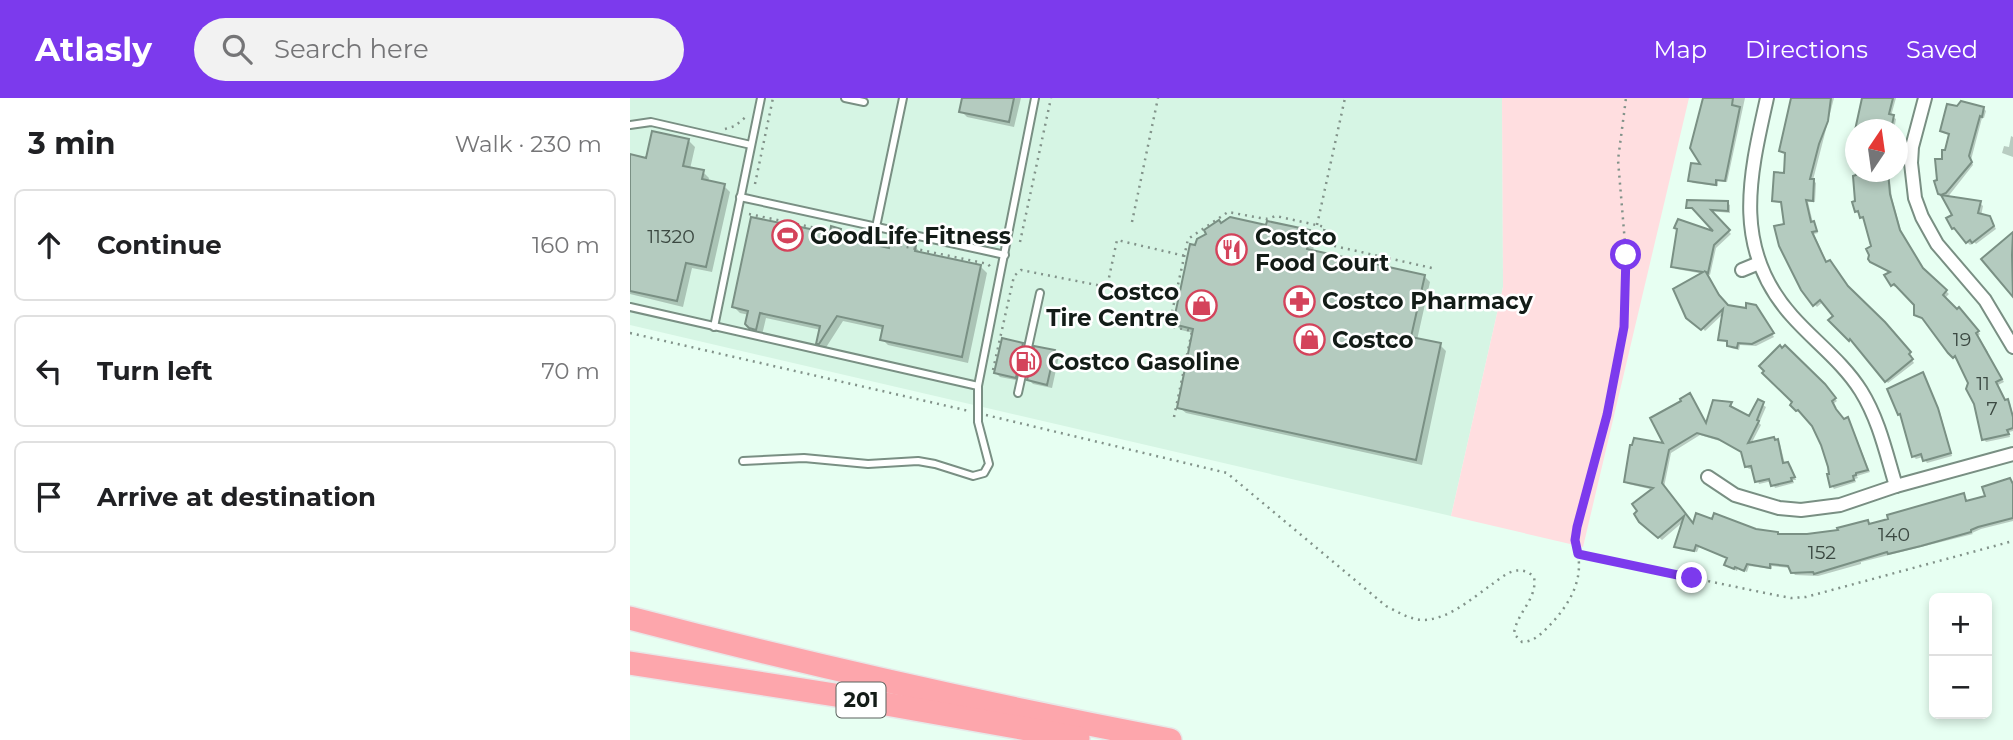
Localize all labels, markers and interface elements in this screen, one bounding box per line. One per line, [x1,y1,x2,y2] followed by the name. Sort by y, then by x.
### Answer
[194,18,684,81] search box
[35,29,152,69] text: Atlasly
[218,30,256,68] icon: search
[274,33,429,65] text: Search here
[1654,35,1707,64] text: Map
[1745,35,1868,64] text: Directions
[1906,35,1978,64] text: Saved
[1845,119,1908,182] north arrow
[28,125,115,162] text: 3 min
[455,130,602,158] text: Walk · 230 m
[770,219,804,253] sports icon: GoodLife Fitness
[810,222,1011,250] place label: GoodLife Fitness
[1255,223,1389,277] place label: Costco Food Court
[647,225,695,248] house number: 11320
[30,226,68,264] icon: ahead
[97,229,222,261] text: Continue
[532,231,600,259] text: 160 m
[1215,233,1249,267] restaurant icon: Costco Food Court
[1610,239,1641,270] route start
[1046,278,1179,332] place label: Costco Tire Centre
[1282,284,1316,318] pharmacy icon: Costco Pharmacy
[1322,287,1533,315] place label: Costco Pharmacy
[1185,288,1219,322] shop icon: Costco Tire Centre
[1292,323,1326,357] shop icon: Costco
[1332,326,1414,354] place label: Costco
[1953,328,1971,351] house number: 19
[1008,345,1042,379] fuel station icon: Costco Gasoline
[1048,348,1240,376] place label: Costco Gasoline
[30,352,68,390] icon: left
[97,355,213,387] text: Turn left
[541,357,600,385] text: 70 m
[1976,372,1990,395] house number: 11
[1986,397,1998,420] house number: 7
[30,478,68,516] icon: arrive
[97,481,376,513] text: Arrive at destination
[1878,523,1910,546] house number: 140
[1808,541,1836,564] house number: 152
[1676,562,1707,593] route end
[1929,593,1992,719] map controls
[1929,593,1992,656] button: +
[1929,656,1992,719] button: −
[836,682,886,718] road number: 201

